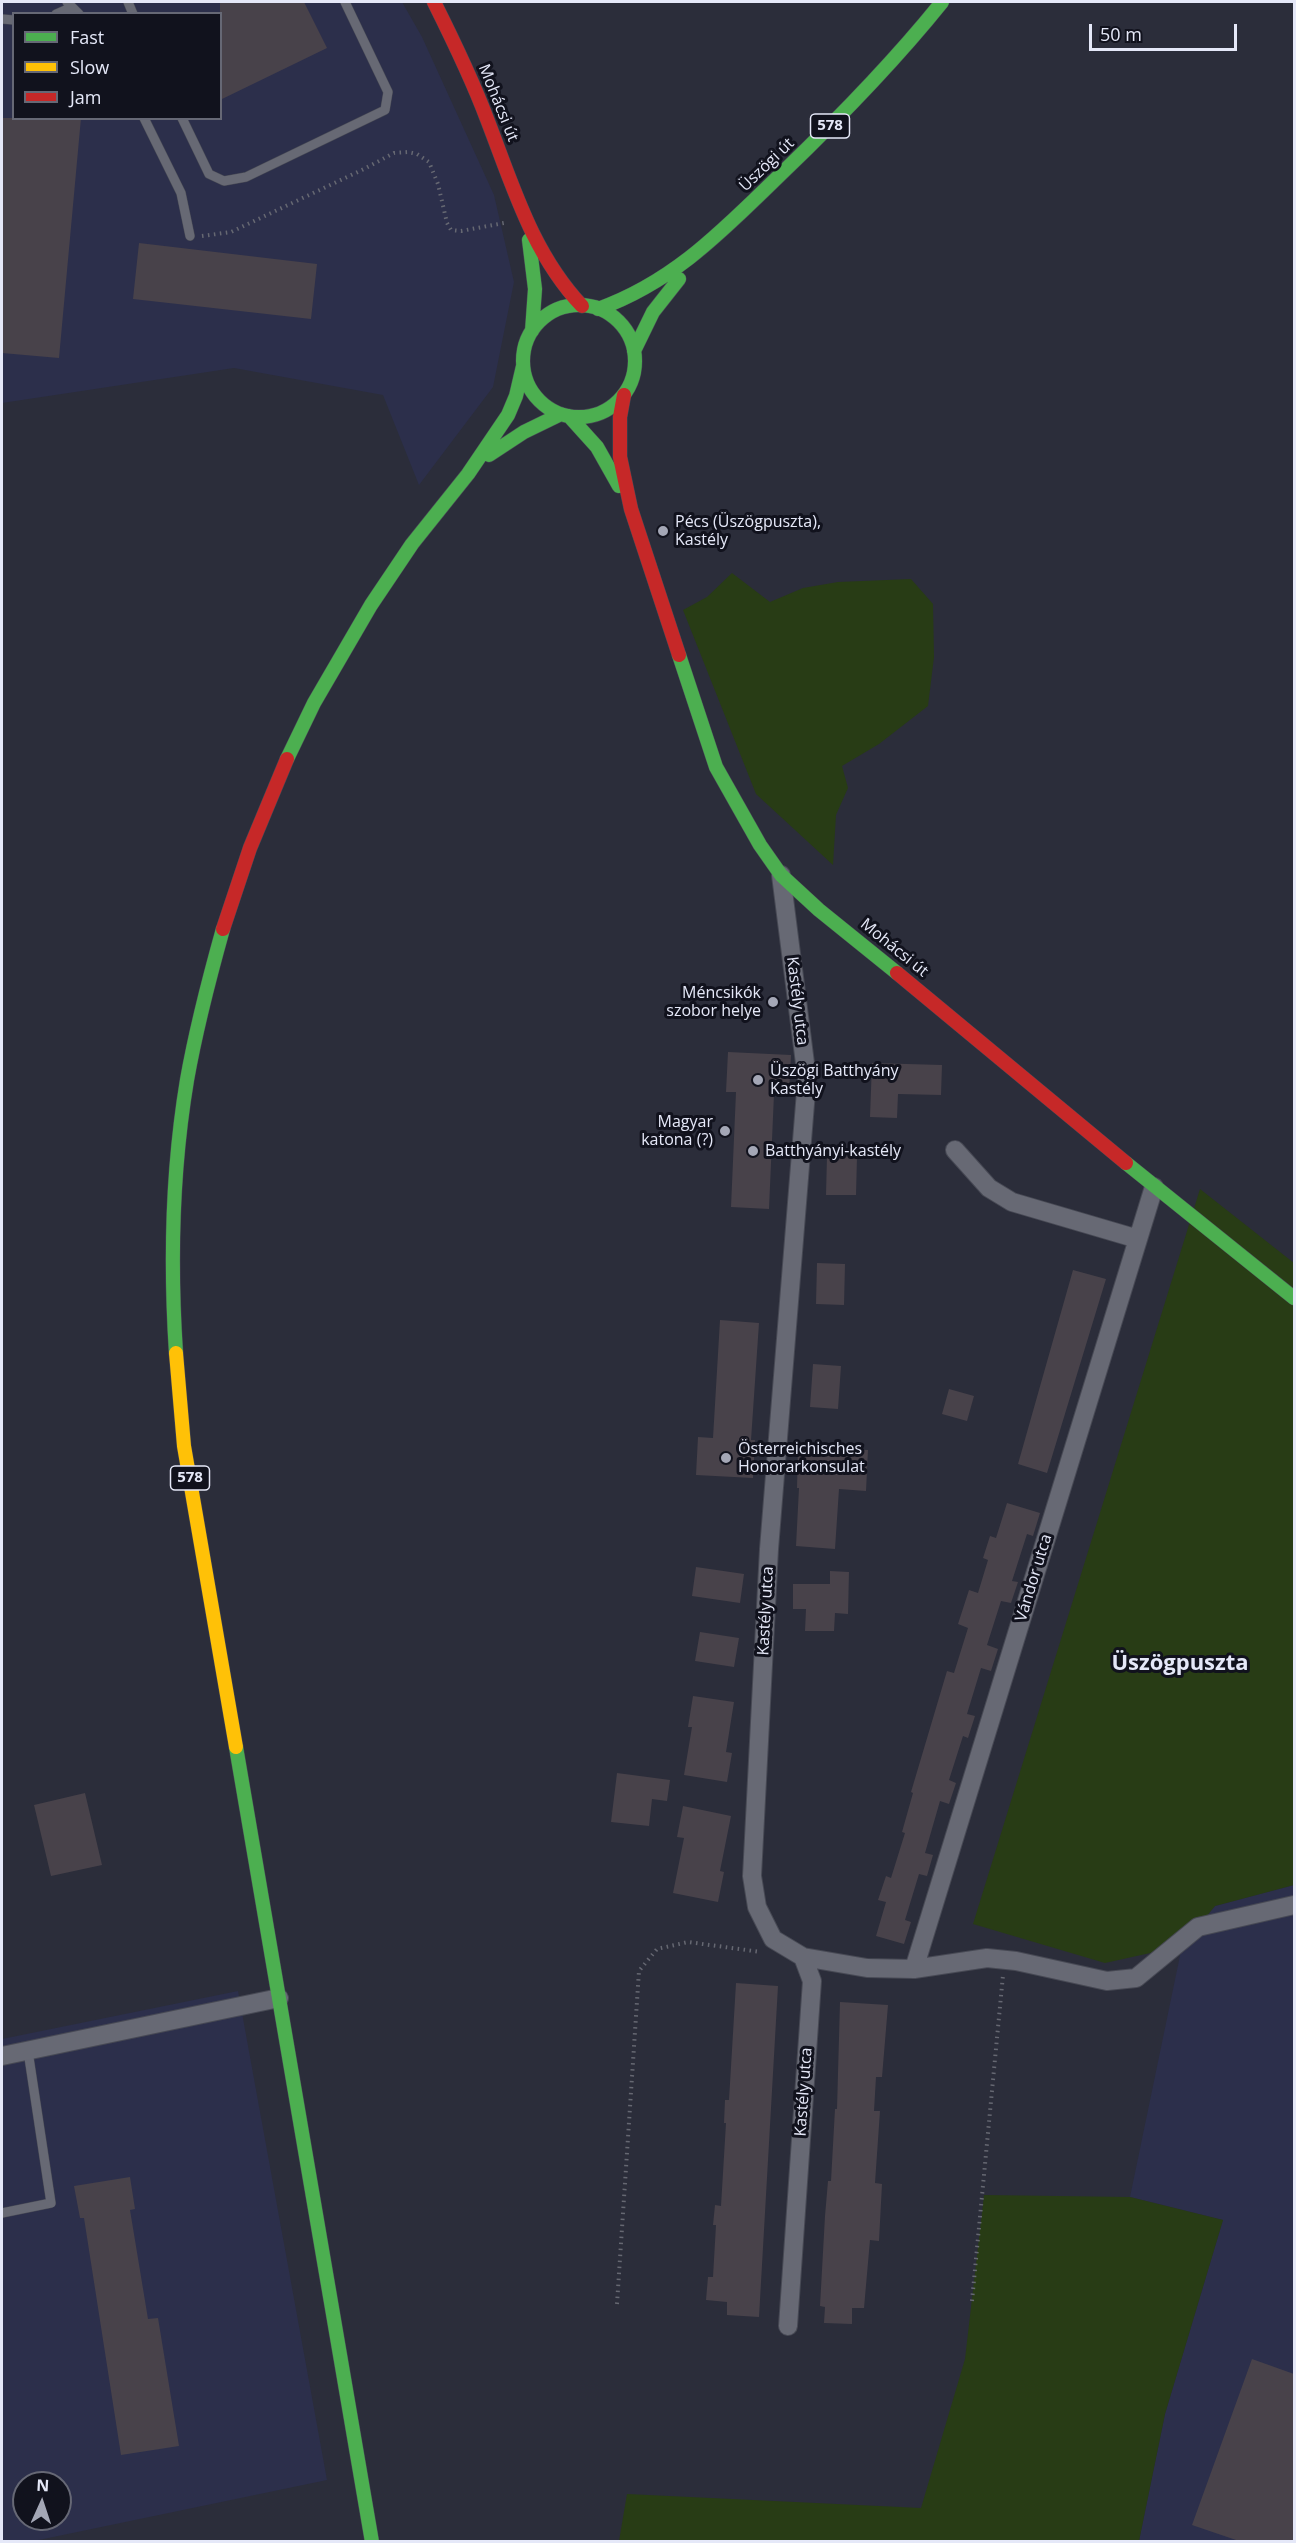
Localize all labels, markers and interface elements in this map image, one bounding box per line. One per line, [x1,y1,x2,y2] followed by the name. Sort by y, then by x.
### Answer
[12,12,222,120] legend
[1092,12,1240,50] scale bar
[1100,22,1142,46] text: 50 m
[70,25,104,49] text: Fast
[70,55,109,79] text: Slow
[474,62,522,144] street label: Mohácsi út
[70,85,102,109] text: Jam
[810,114,850,138] road number: 578
[736,134,798,196] street label: Üszögi út
[675,512,821,550] place label: Pécs (Üszögpuszta), Kastély
[656,524,670,538] marker: Pécs (Üszögpuszta), Kastély
[856,915,932,981] street label: Mohácsi út
[782,956,812,1046] street label: Kastély utca
[666,983,761,1021] place label: Méncsikók szobor helye
[766,995,780,1009] marker: Méncsikók szobor helye
[770,1061,898,1099] place label: Üszögi Batthyány Kastély
[751,1073,765,1087] marker: Üszögi Batthyány Kastély
[641,1112,713,1150] place label: Magyar katona (?)
[718,1124,732,1138] marker: Magyar katona (?)
[765,1141,901,1161] place label: Batthyányi-kastély
[746,1144,760,1158] marker: Batthyányi-kastély
[738,1439,865,1477] place label: Österreichisches Honorarkonsulat
[719,1451,733,1465] marker: Österreichisches Honorarkonsulat
[170,1466,210,1490] road number: 578
[1012,1532,1056,1624] street label: Vándor utca
[754,1566,778,1656] street label: Kastély utca
[1111,1651,1249,1677] district label: Üszögpuszta
[791,2047,817,2137] street label: Kastély utca
[12,2471,72,2531] north arrow
[36,2474,50,2496] text: N

